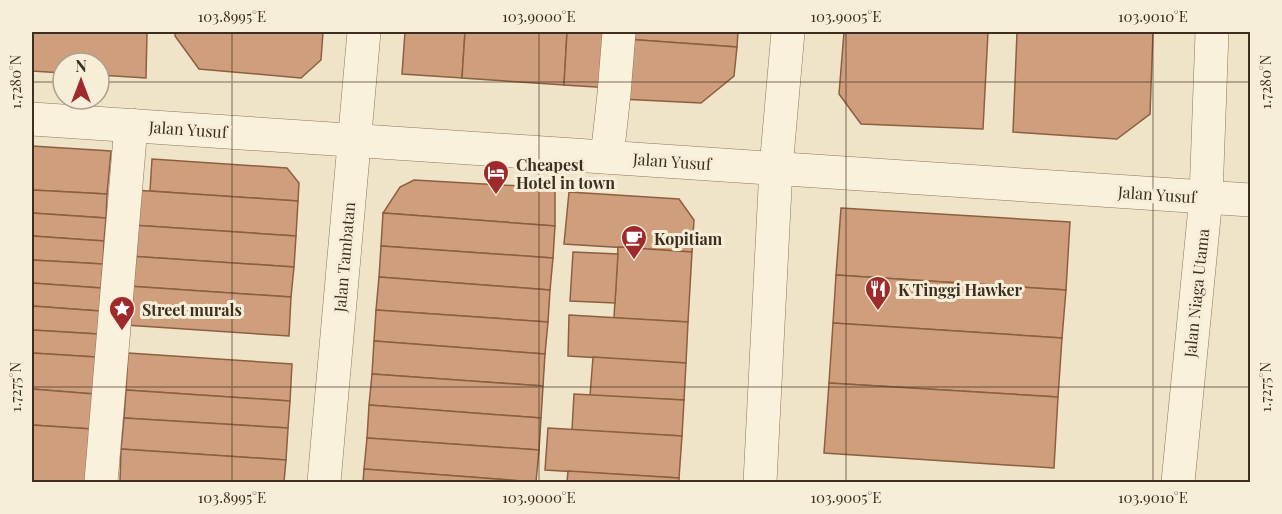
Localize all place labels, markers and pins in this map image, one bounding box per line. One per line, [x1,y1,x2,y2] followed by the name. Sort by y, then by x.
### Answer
[516,154,615,193] place label: Cheapest Hotel in town
[481,158,511,196] hotel icon: Cheapest Hotel in town
[619,223,649,261] cafe icon: Kopitiam
[654,228,723,249] place label: Kopitiam
[863,274,893,312] restaurant icon: K Tinggi Hawker
[898,279,1022,300] place label: K Tinggi Hawker
[107,294,137,332] place icon: Street murals
[142,299,242,320] place label: Street murals

